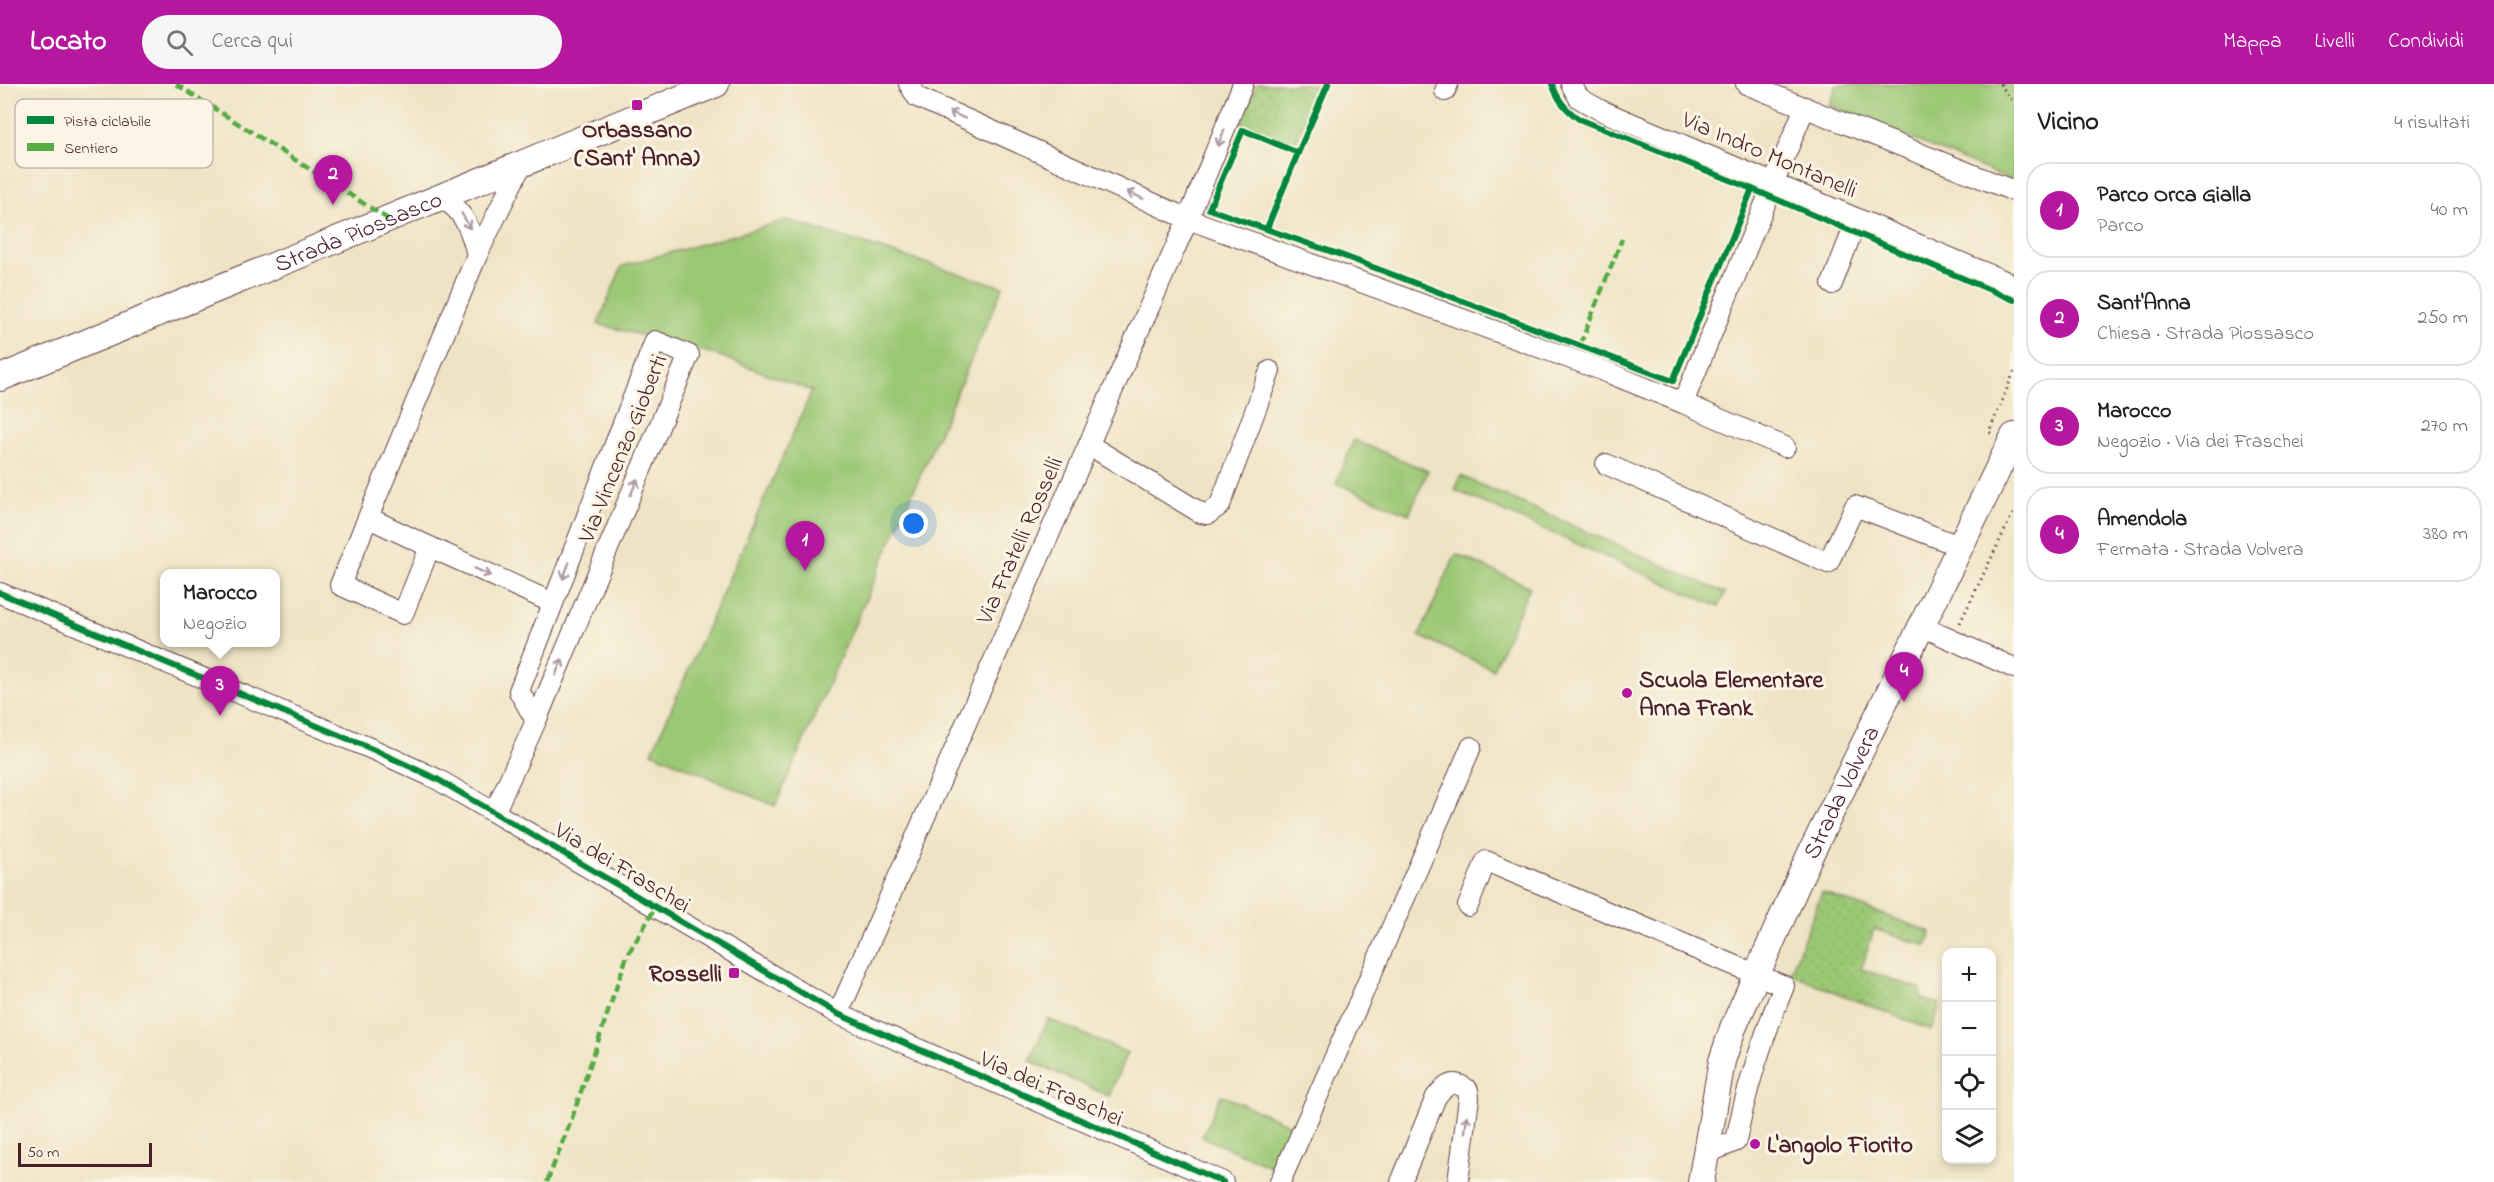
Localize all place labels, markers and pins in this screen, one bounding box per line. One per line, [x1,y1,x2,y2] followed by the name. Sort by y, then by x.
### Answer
[630,98,644,112] marker: Orbassano (Sant' Anna)
[574,114,700,177] place label: Orbassano (Sant' Anna)
[314,156,352,205] pin: 2
[786,522,824,571] pin: 1
[1884,652,1924,702] pin: 4
[1639,664,1824,727] place label: Scuola Elementare Anna Frank
[200,666,240,716] pin: 3
[1620,686,1634,700] marker: Scuola Elementare Anna Frank
[649,958,722,993] place label: Rosselli
[727,966,741,980] marker: Rosselli
[1767,1129,1913,1165] place label: L'angolo Fiorito
[1748,1137,1762,1151] marker: L'angolo Fiorito

